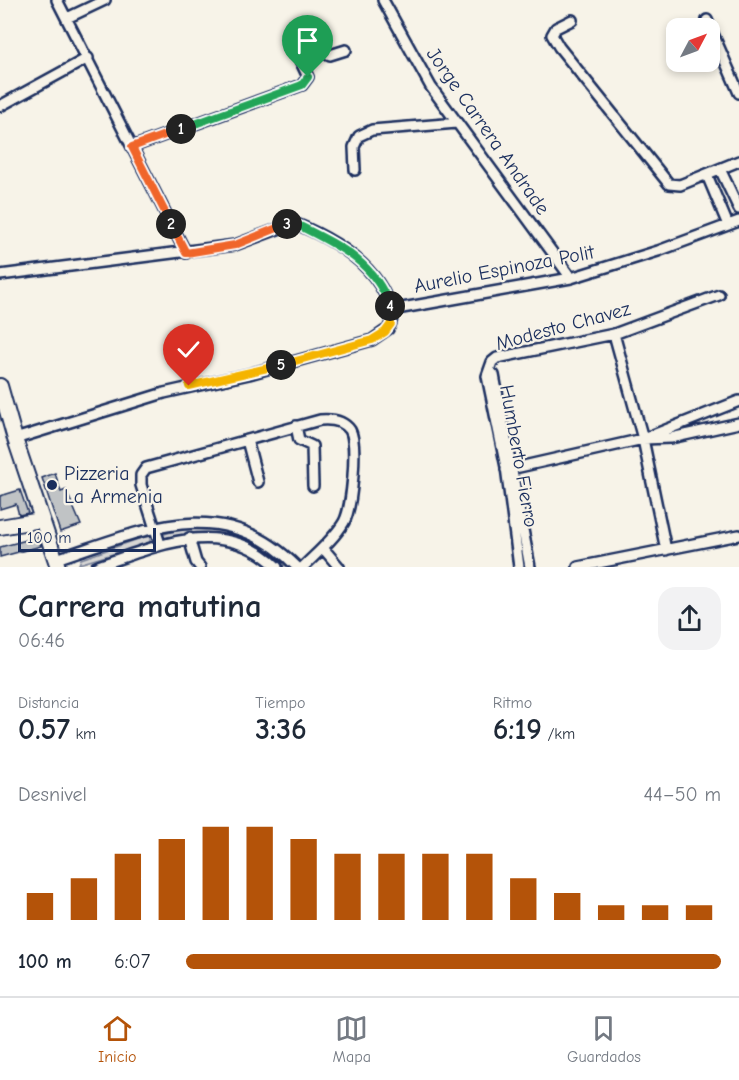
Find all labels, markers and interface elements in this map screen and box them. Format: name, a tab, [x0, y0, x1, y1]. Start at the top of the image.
pin	[282, 15, 333, 77]
north arrow	[666, 18, 720, 72]
map controls	[666, 18, 720, 72]
icon: arrive	[291, 24, 324, 57]
street label: Jorge Carrera Andrade	[422, 43, 554, 219]
pin: 1	[166, 114, 196, 144]
text: 1	[178, 120, 184, 138]
pin: 2	[156, 209, 186, 239]
pin: 3	[272, 209, 302, 239]
text: 2	[167, 215, 175, 233]
text: 3	[283, 215, 291, 233]
street label: Aurelio Espinoza Polit	[412, 240, 597, 298]
pin: 4	[375, 291, 405, 321]
text: 4	[386, 297, 394, 315]
street label: Modesto Chavez	[493, 297, 633, 355]
pin	[163, 324, 214, 386]
icon: check	[172, 333, 205, 366]
pin: 5	[266, 350, 296, 380]
text: 5	[277, 356, 285, 374]
street label: Humberto Fierro	[495, 383, 543, 529]
place label: Pizzeria La Armenia	[64, 462, 163, 508]
marker: Pizzeria La Armenia	[45, 478, 59, 492]
scale bar	[18, 525, 156, 552]
text: 100 m	[27, 529, 71, 547]
text: Carrera matutina	[18, 587, 262, 625]
button: share	[658, 587, 721, 650]
text: 06:46	[18, 629, 65, 652]
text: Distancia	[18, 694, 79, 712]
text: Tiempo	[255, 694, 306, 712]
text: Ritmo	[493, 694, 532, 712]
text: 0.57	[18, 712, 70, 747]
text: 3:36	[255, 712, 307, 747]
text: 6:19	[493, 712, 542, 747]
text: km	[70, 725, 96, 743]
text: /km	[542, 725, 575, 743]
text: Desnivel	[18, 783, 87, 806]
text: 44–50 m	[643, 783, 721, 806]
text: 100 m	[18, 950, 72, 973]
text: 6:07	[114, 950, 150, 973]
tab: Inicio	[98, 1012, 137, 1066]
tab: Mapa	[333, 1012, 371, 1066]
tab: Guardados	[567, 1012, 641, 1066]

